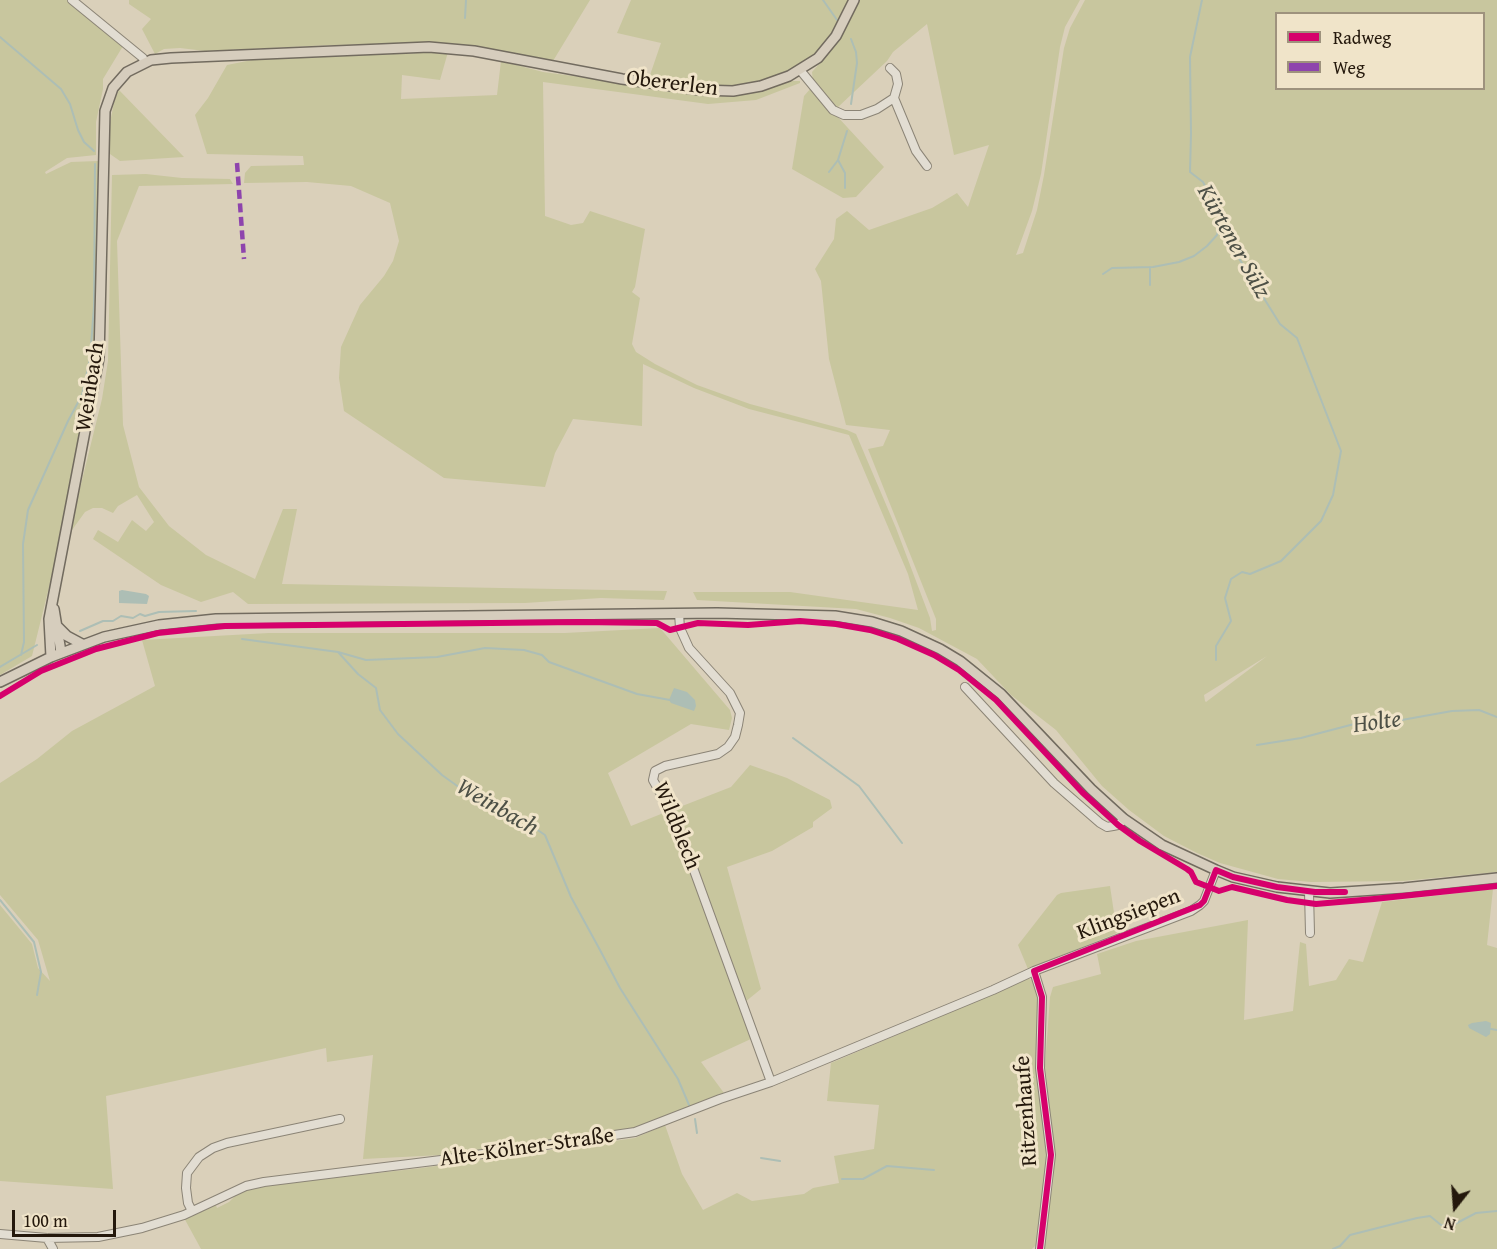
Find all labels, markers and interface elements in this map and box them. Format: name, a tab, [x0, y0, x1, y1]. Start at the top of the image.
legend	[1275, 12, 1485, 90]
text: Radweg	[1333, 24, 1391, 51]
text: Weg	[1333, 54, 1365, 81]
street label: Obererlen	[625, 65, 719, 103]
water label: Kürtener Sülz	[1190, 180, 1276, 304]
street label: Weinbach	[71, 340, 111, 434]
water label: Holte	[1351, 705, 1403, 741]
water label: Weinbach	[451, 773, 543, 843]
street label: Wildblech	[646, 778, 706, 874]
street label: Klingsiepen	[1074, 883, 1184, 947]
street label: Ritzenhaufe	[1010, 1055, 1044, 1167]
street label: Alte-Kölner-Straße	[438, 1123, 616, 1173]
north arrow	[1425, 1177, 1485, 1237]
scale bar	[15, 1198, 118, 1236]
text: 100 m	[23, 1207, 68, 1234]
text: N	[1441, 1211, 1458, 1237]

